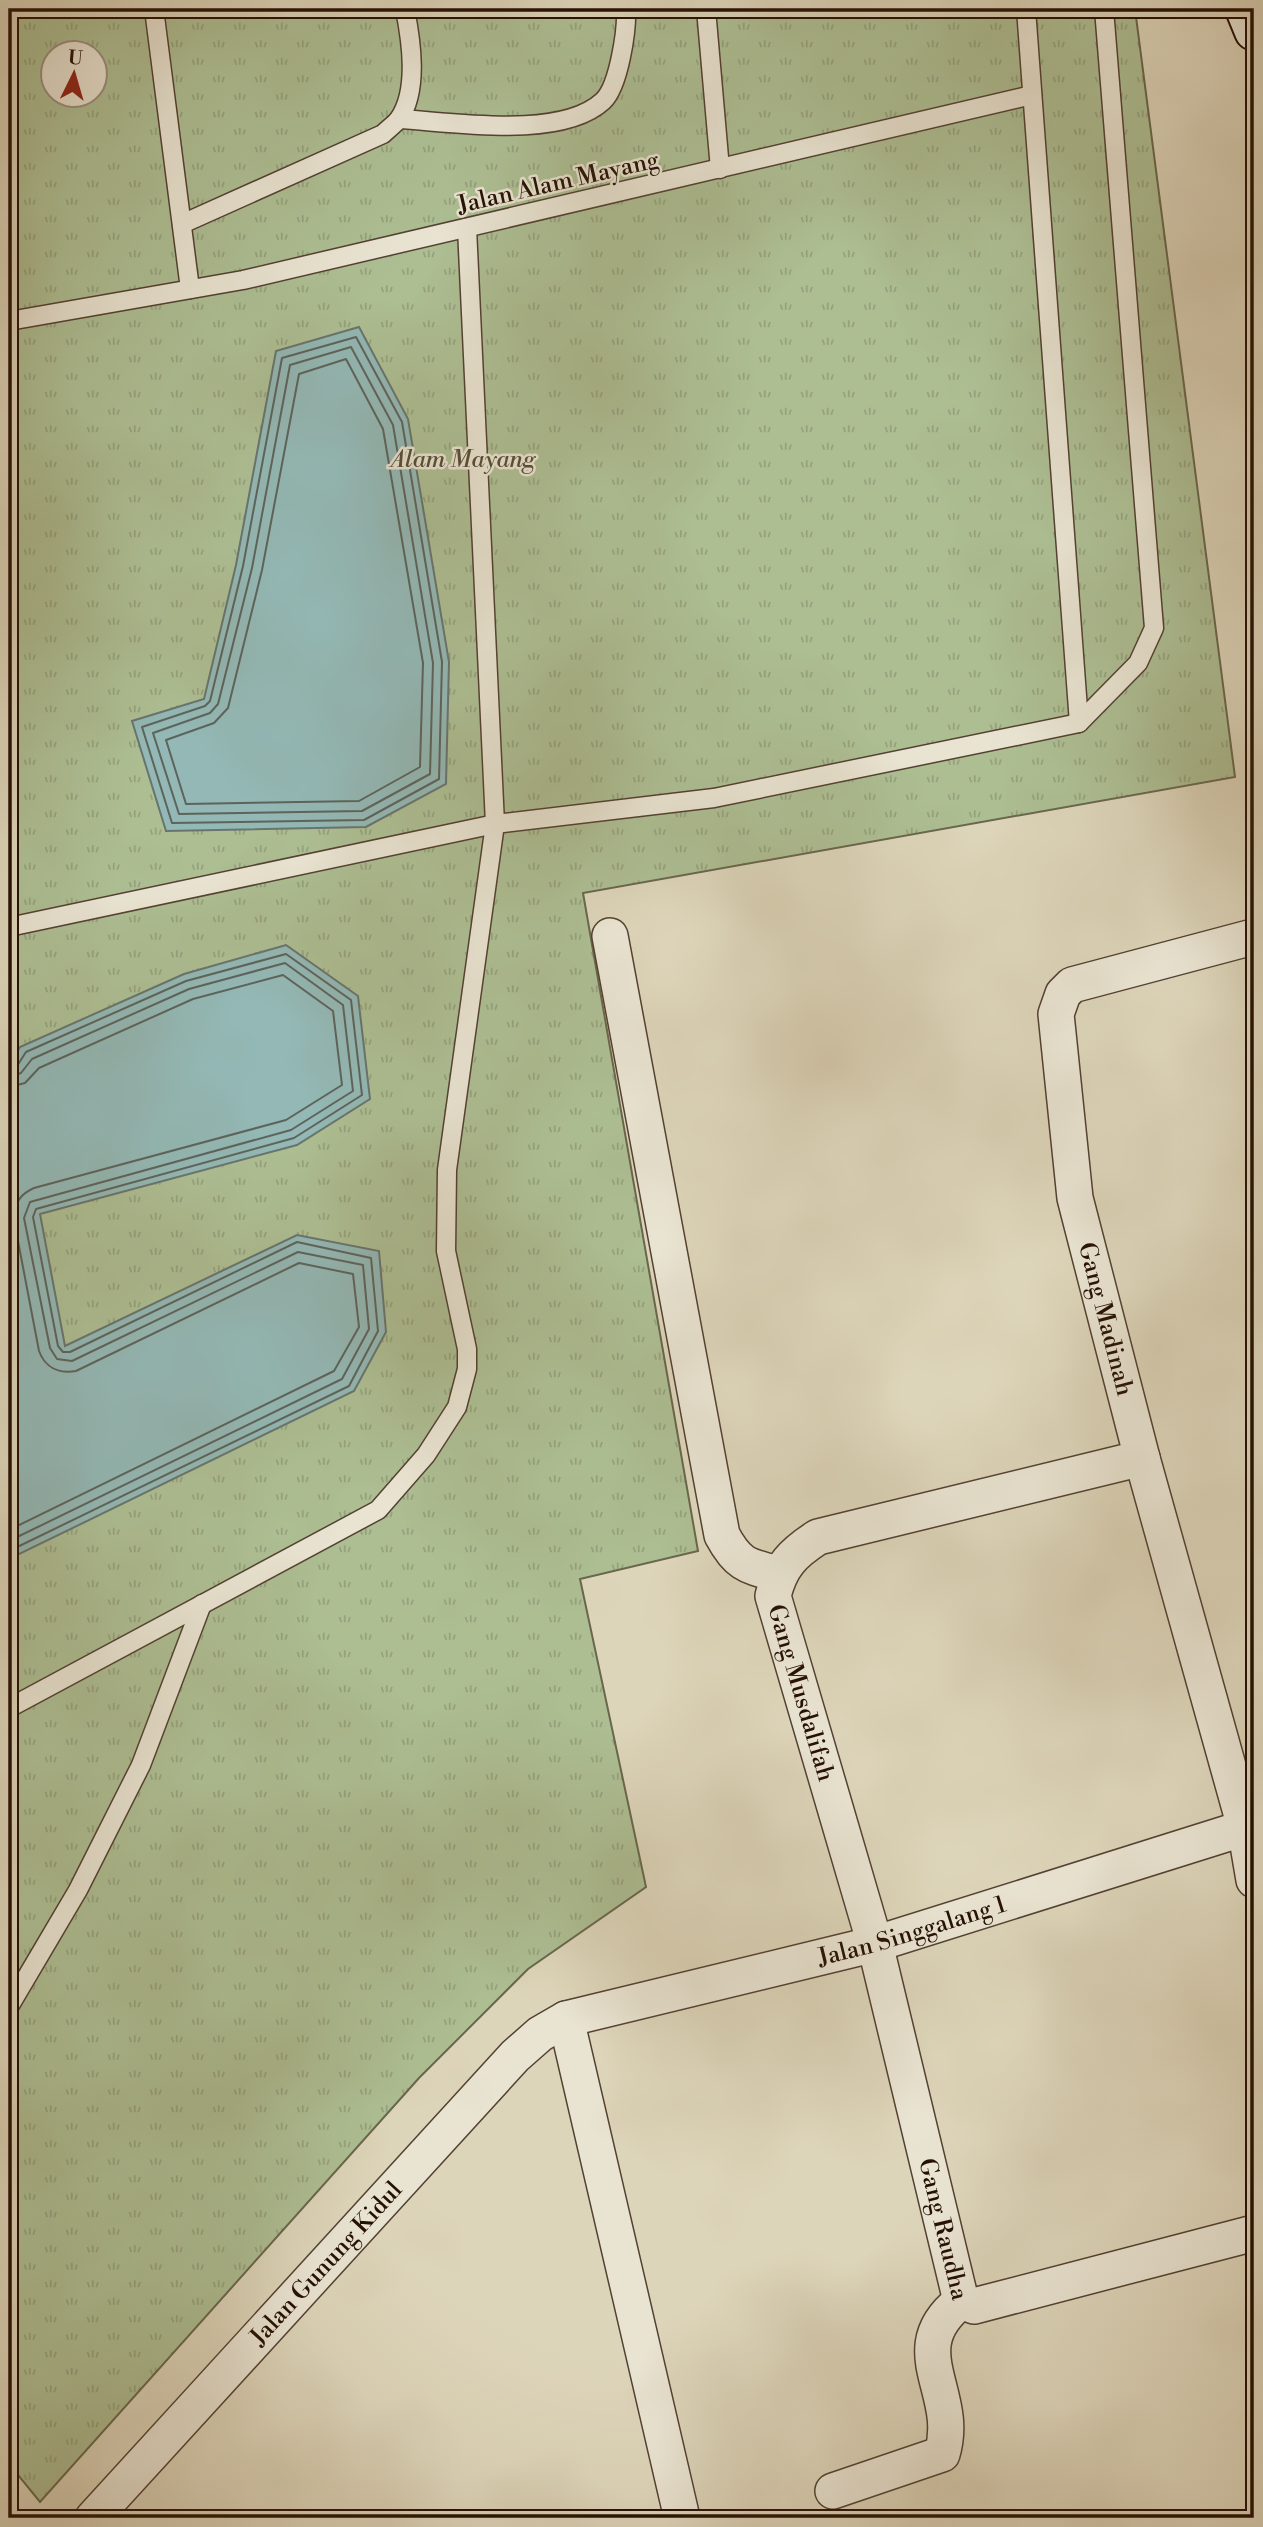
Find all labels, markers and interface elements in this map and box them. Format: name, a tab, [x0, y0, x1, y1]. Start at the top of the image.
north arrow	[38, 38, 108, 108]
text: U	[67, 45, 84, 71]
street label: Jalan Alam Mayang	[453, 145, 663, 221]
park label: Alam Mayang	[388, 445, 537, 475]
street label: Gang Madinah	[1071, 1239, 1139, 1399]
street label: Gang Musdalifah	[760, 1601, 841, 1785]
street label: Jalan Singgalang 1	[814, 1890, 1011, 1974]
street label: Gang Raudha	[911, 2155, 974, 2304]
street label: Jalan Gunung Kidul	[243, 2176, 409, 2353]

